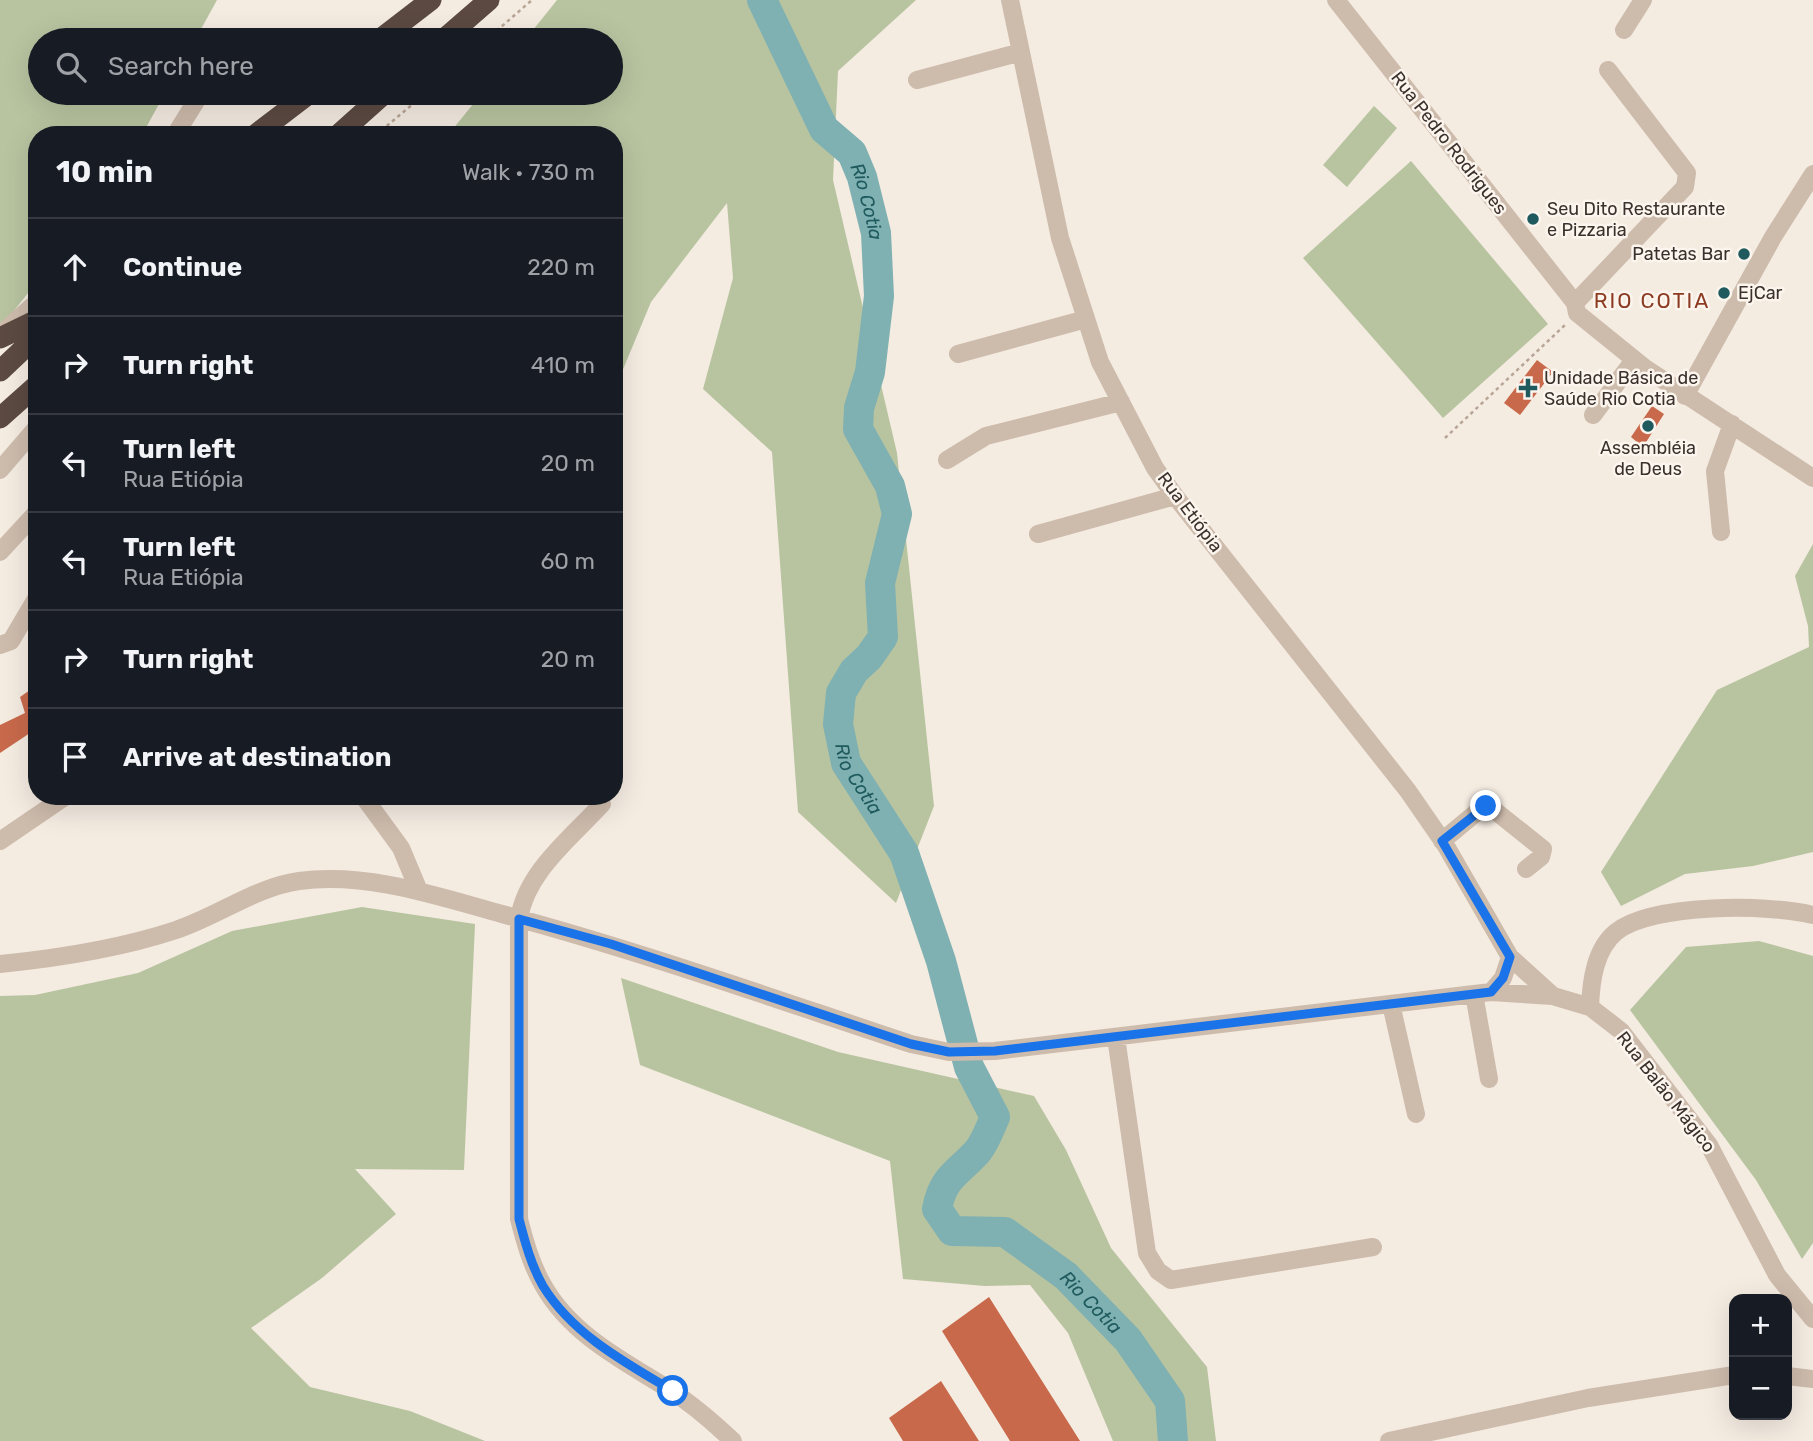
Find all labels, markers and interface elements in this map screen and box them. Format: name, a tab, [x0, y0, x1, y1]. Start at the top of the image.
search box	[28, 28, 623, 105]
icon: search	[52, 48, 90, 86]
text: Search here	[108, 51, 254, 82]
street label: Rua Pedro Rodrigues	[1386, 67, 1512, 219]
text: 10 min	[56, 154, 153, 190]
text: Walk · 730 m	[462, 158, 595, 186]
water label: Rio Cotia	[845, 159, 887, 240]
place label: Seu Dito Restaurante e Pizzaria	[1547, 198, 1725, 241]
marker: Seu Dito Restaurante e Pizzaria	[1525, 211, 1541, 227]
place label: Patetas Bar	[1632, 243, 1730, 265]
marker: Patetas Bar	[1736, 246, 1752, 262]
icon: ahead	[56, 248, 94, 286]
text: Continue	[123, 252, 242, 283]
text: 220 m	[527, 253, 595, 281]
place label: EjCar	[1738, 282, 1783, 304]
marker: EjCar	[1716, 285, 1732, 301]
district label: RIO COTIA	[1594, 288, 1710, 313]
icon: right	[56, 346, 94, 384]
text: Turn right	[123, 350, 253, 381]
text: 410 m	[531, 351, 595, 379]
place label: Unidade Básica de Saúde Rio Cotia	[1544, 367, 1698, 410]
marker: Unidade Básica de Saúde Rio Cotia	[1518, 378, 1538, 398]
marker: Assembléia de Deus	[1640, 418, 1656, 434]
text: Turn left	[123, 434, 235, 465]
place label: Assembléia de Deus	[1600, 437, 1696, 480]
icon: left	[56, 444, 94, 482]
text: 20 m	[541, 449, 595, 477]
text: Rua Etiópia	[123, 465, 244, 493]
street label: Rua Etiópia	[1153, 468, 1227, 556]
text: Turn left	[123, 532, 235, 563]
icon: left	[56, 542, 94, 580]
text: 60 m	[540, 547, 595, 575]
text: Rua Etiópia	[123, 563, 244, 591]
icon: right	[56, 640, 94, 678]
text: Turn right	[123, 644, 253, 675]
text: 20 m	[541, 645, 595, 673]
icon: arrive	[56, 738, 94, 776]
water label: Rio Cotia	[830, 741, 887, 819]
text: Arrive at destination	[123, 742, 391, 773]
route end	[1470, 790, 1501, 821]
street label: Rua Balão Mágico	[1612, 1027, 1720, 1157]
water label: Rio Cotia	[1055, 1266, 1127, 1339]
map controls	[1729, 1294, 1792, 1420]
button: +	[1729, 1294, 1792, 1357]
button: −	[1729, 1357, 1792, 1420]
route start	[657, 1375, 688, 1406]

